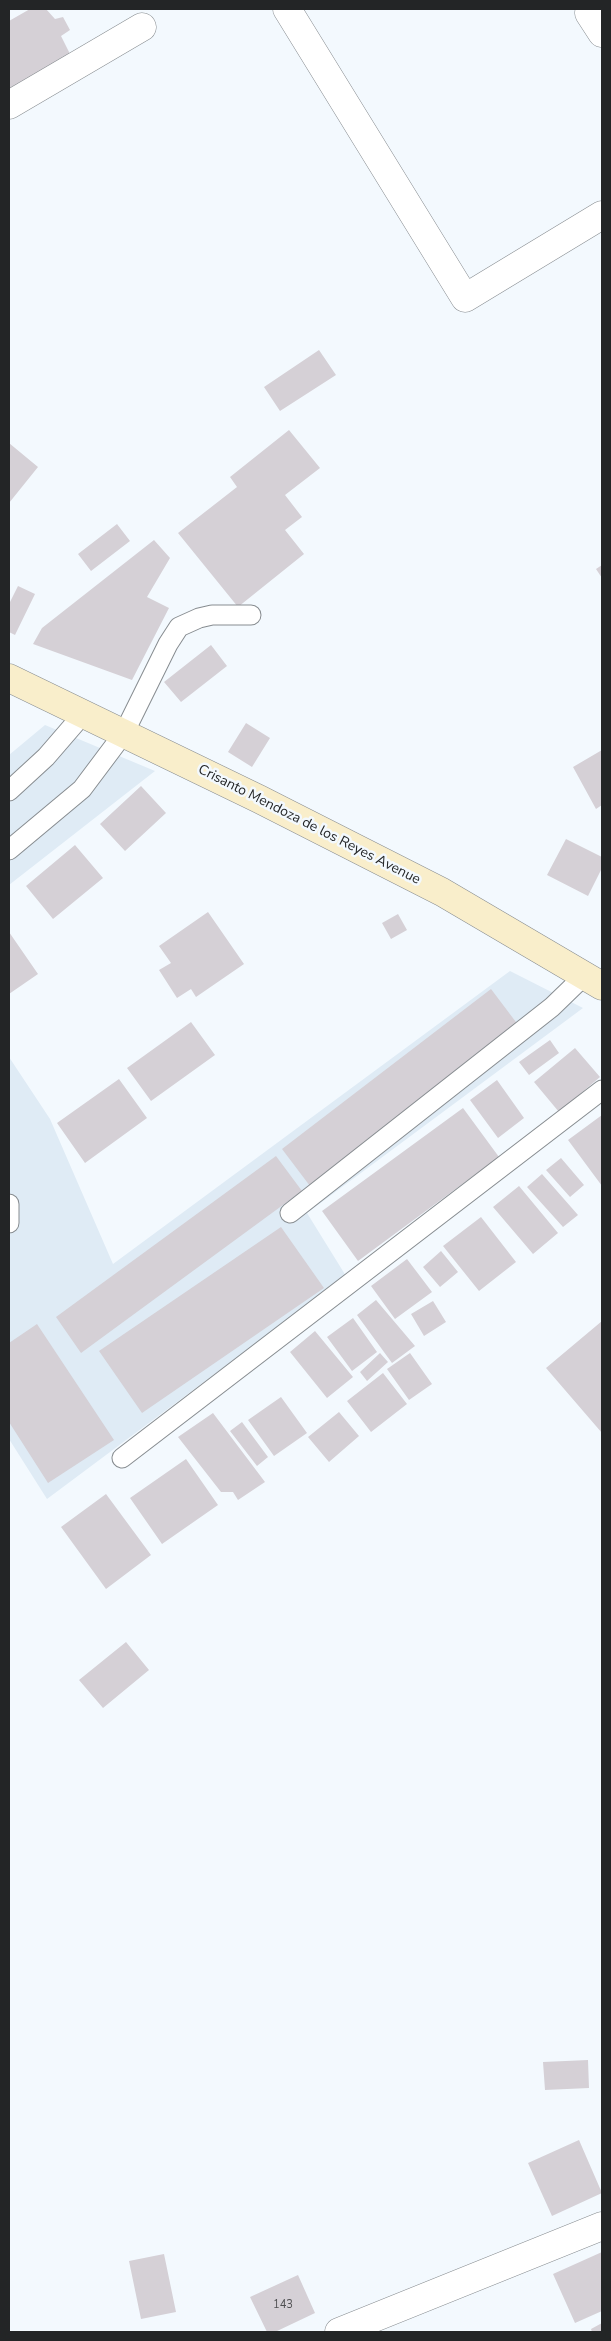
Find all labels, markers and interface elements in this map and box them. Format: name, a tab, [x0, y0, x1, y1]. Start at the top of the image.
street label: Crisanto Mendoza de los Reyes Avenue	[195, 761, 423, 889]
house number: 143	[273, 2298, 293, 2312]

